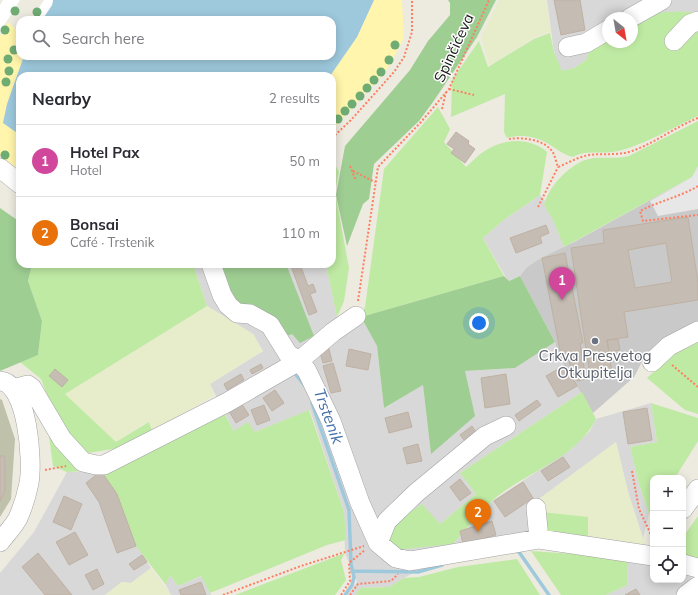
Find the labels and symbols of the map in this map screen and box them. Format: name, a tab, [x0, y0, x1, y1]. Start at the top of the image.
street label: Spinčićeva	[429, 10, 478, 85]
north arrow	[602, 12, 638, 48]
pin: 1	[549, 267, 575, 300]
your location	[469, 313, 489, 333]
marker: Crkva Presvetog Otkupitelja	[590, 336, 600, 346]
place label: Crkva Presvetog Otkupitelja	[538, 346, 652, 382]
water label: Trstenik	[310, 385, 349, 447]
pin: 2	[465, 499, 491, 532]

